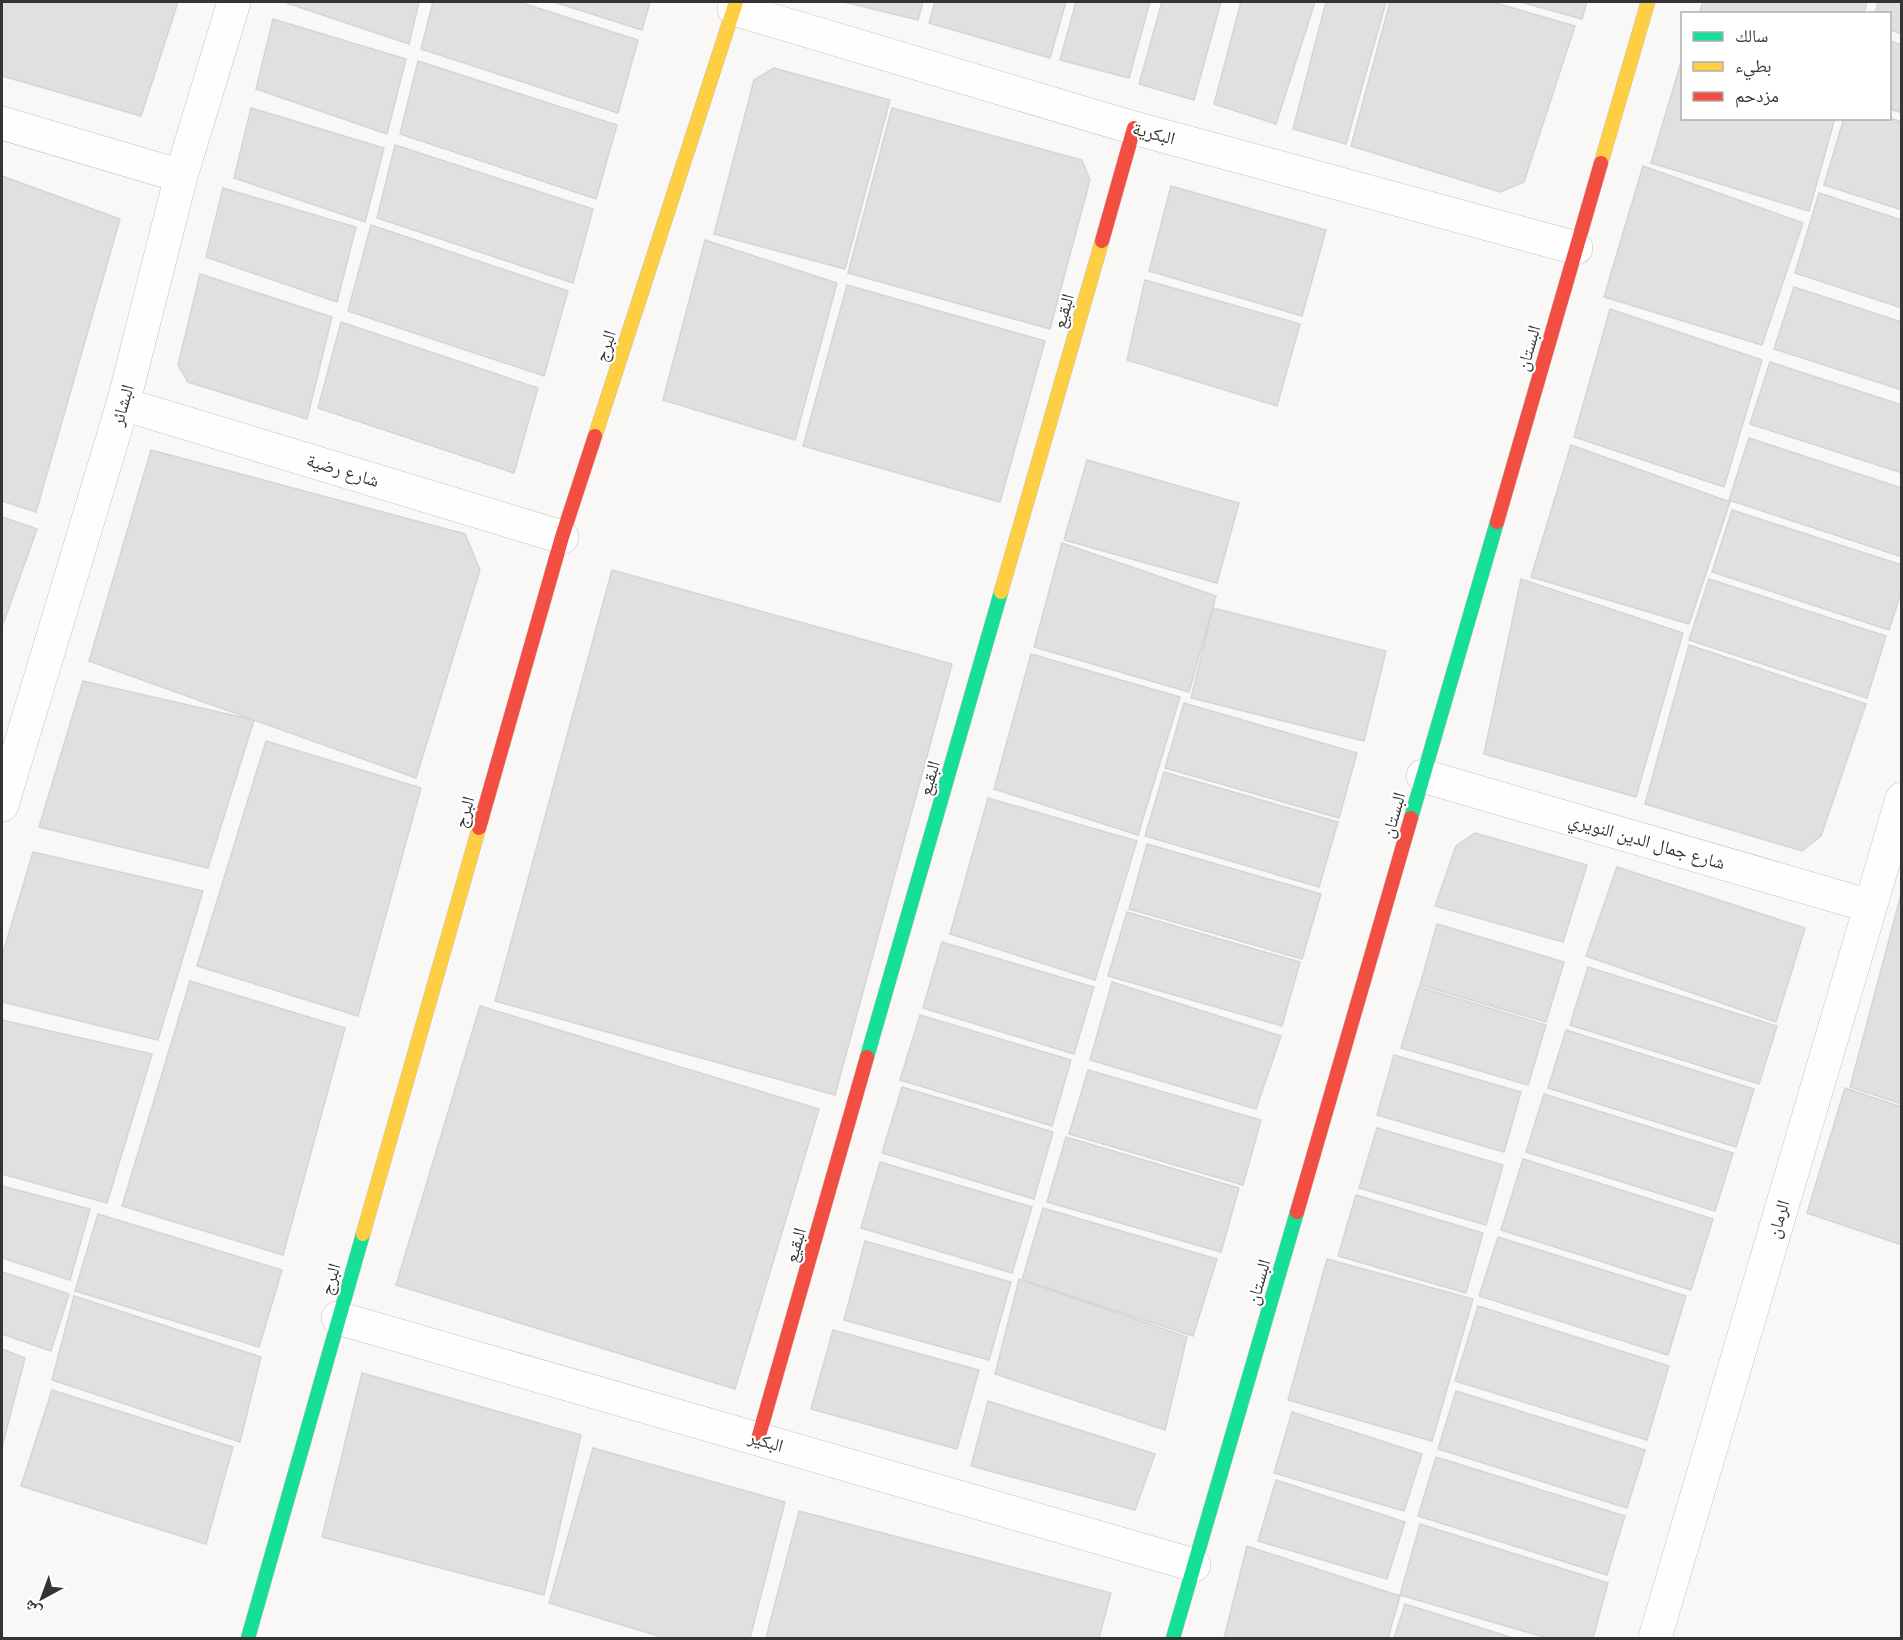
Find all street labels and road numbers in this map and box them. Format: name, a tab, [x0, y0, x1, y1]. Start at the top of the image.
street label: البكرية	[1130, 117, 1178, 149]
street label: البقيع	[1048, 291, 1080, 331]
street label: البستان	[1511, 323, 1546, 374]
street label: البرج	[590, 328, 622, 365]
street label: البشائر	[106, 382, 138, 429]
street label: شارع رضية	[304, 449, 382, 492]
street label: البقيع	[914, 758, 946, 798]
street label: البستان	[1376, 790, 1411, 841]
street label: البرج	[449, 794, 480, 831]
street label: شارع جمال الدين النويري	[1565, 809, 1728, 878]
street label: الرمان	[1763, 1198, 1794, 1241]
street label: البقيع	[780, 1225, 812, 1265]
street label: البستان	[1241, 1257, 1276, 1308]
street label: البرج	[315, 1261, 346, 1298]
street label: البكير	[745, 1426, 786, 1457]

